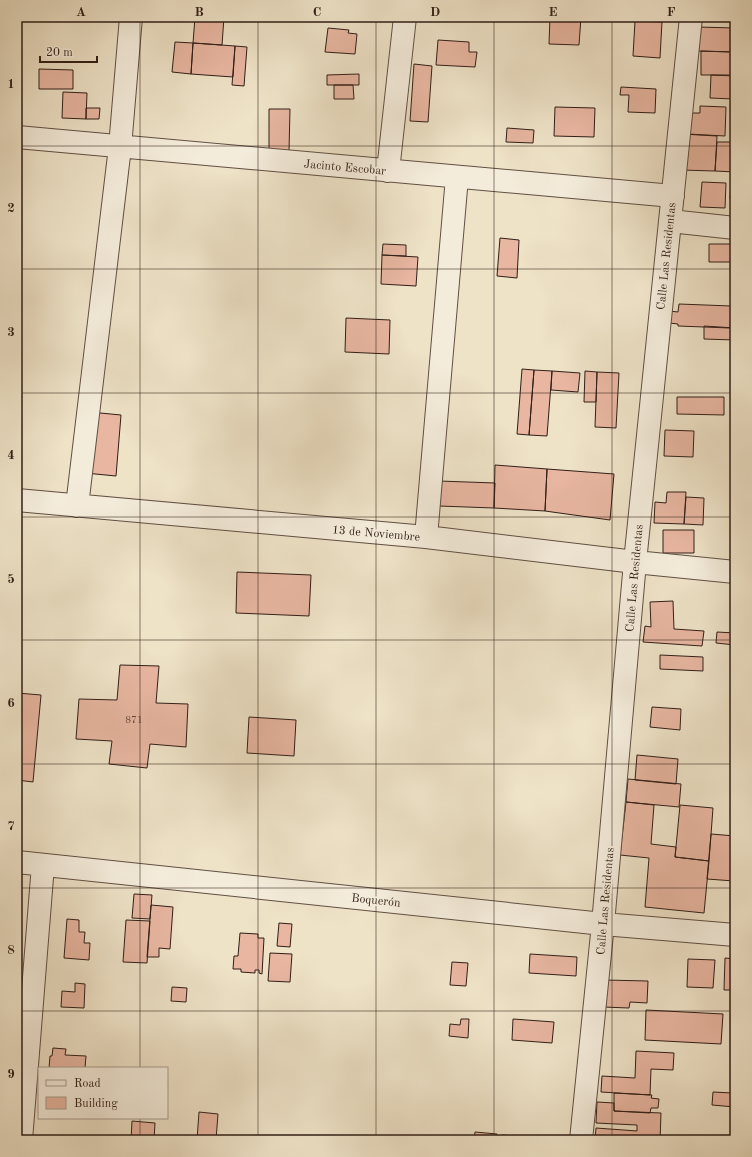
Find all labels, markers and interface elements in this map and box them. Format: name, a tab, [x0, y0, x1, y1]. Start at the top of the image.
text: A	[76, 6, 86, 19]
text: B	[194, 6, 204, 19]
text: C	[313, 6, 321, 19]
text: D	[430, 6, 440, 19]
text: E	[549, 6, 558, 19]
text: F	[667, 6, 676, 19]
scale bar	[40, 38, 97, 64]
text: 20 m	[46, 47, 73, 59]
text: 1	[7, 78, 15, 91]
street label: Jacinto Escobar	[303, 158, 387, 178]
text: 2	[7, 202, 15, 215]
street label: Calle Las Residentas	[655, 202, 679, 310]
text: 3	[7, 326, 15, 339]
text: 4	[7, 449, 15, 462]
street label: 13 de Noviembre	[331, 524, 421, 544]
street label: Calle Las Residentas	[624, 524, 646, 632]
text: 5	[7, 573, 15, 586]
text: 6	[7, 697, 15, 710]
house number: 871	[125, 715, 143, 725]
text: 7	[7, 820, 15, 833]
street label: Calle Las Residentas	[595, 847, 617, 955]
street label: Boquerón	[351, 892, 402, 910]
text: 8	[7, 944, 15, 957]
legend	[38, 1067, 168, 1119]
text: 9	[7, 1068, 15, 1081]
text: Road	[74, 1078, 101, 1090]
text: Building	[74, 1098, 118, 1110]

